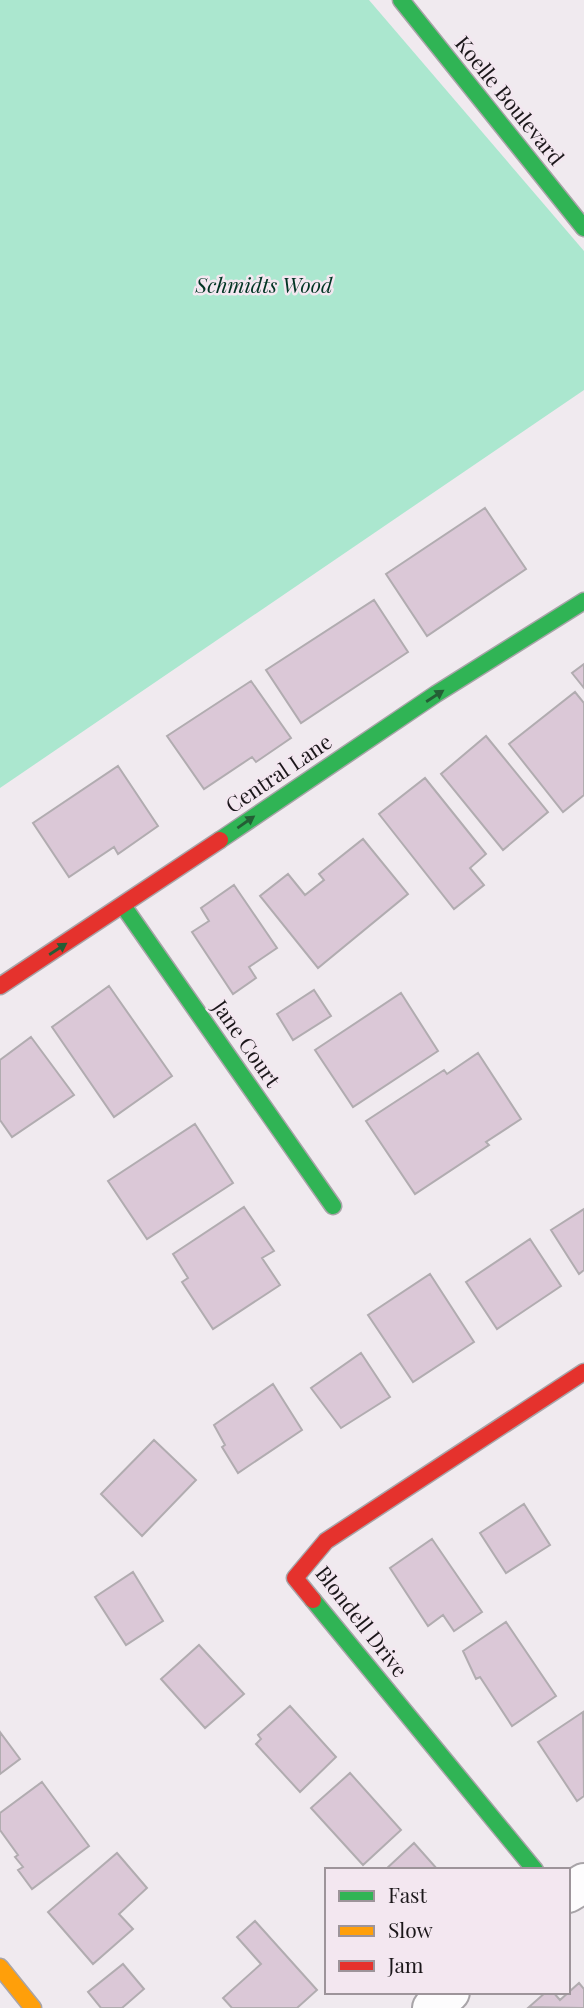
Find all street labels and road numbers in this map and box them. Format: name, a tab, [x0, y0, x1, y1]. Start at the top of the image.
street label: Koelle Boulevard	[450, 29, 571, 170]
street label: Central Lane	[219, 727, 336, 818]
street label: Jane Court	[207, 993, 288, 1092]
street label: Blondell Drive	[310, 1559, 415, 1682]

